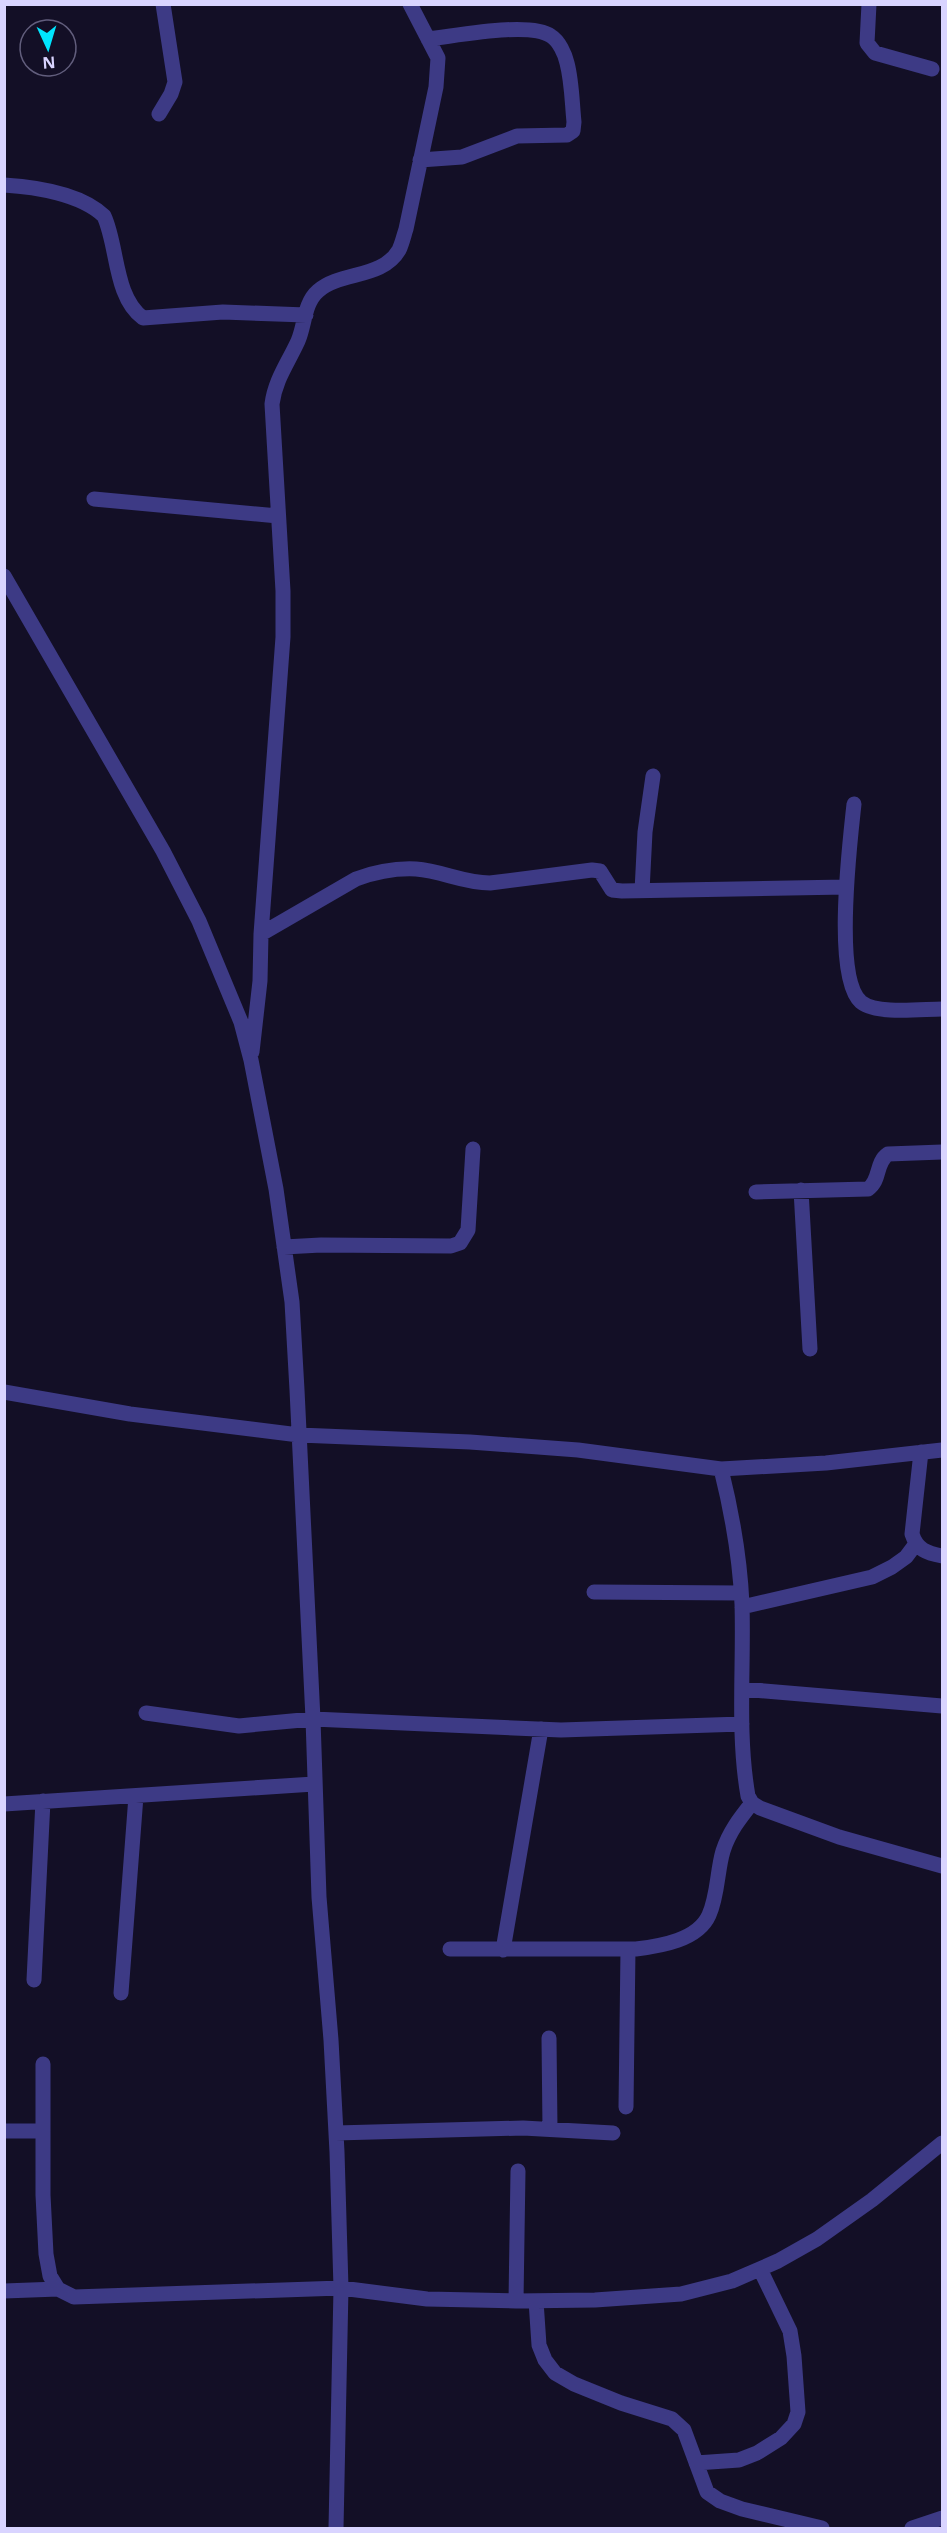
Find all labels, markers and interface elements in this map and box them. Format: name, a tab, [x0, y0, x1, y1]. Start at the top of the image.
north arrow	[18, 18, 78, 78]
text: N	[42, 52, 56, 74]

